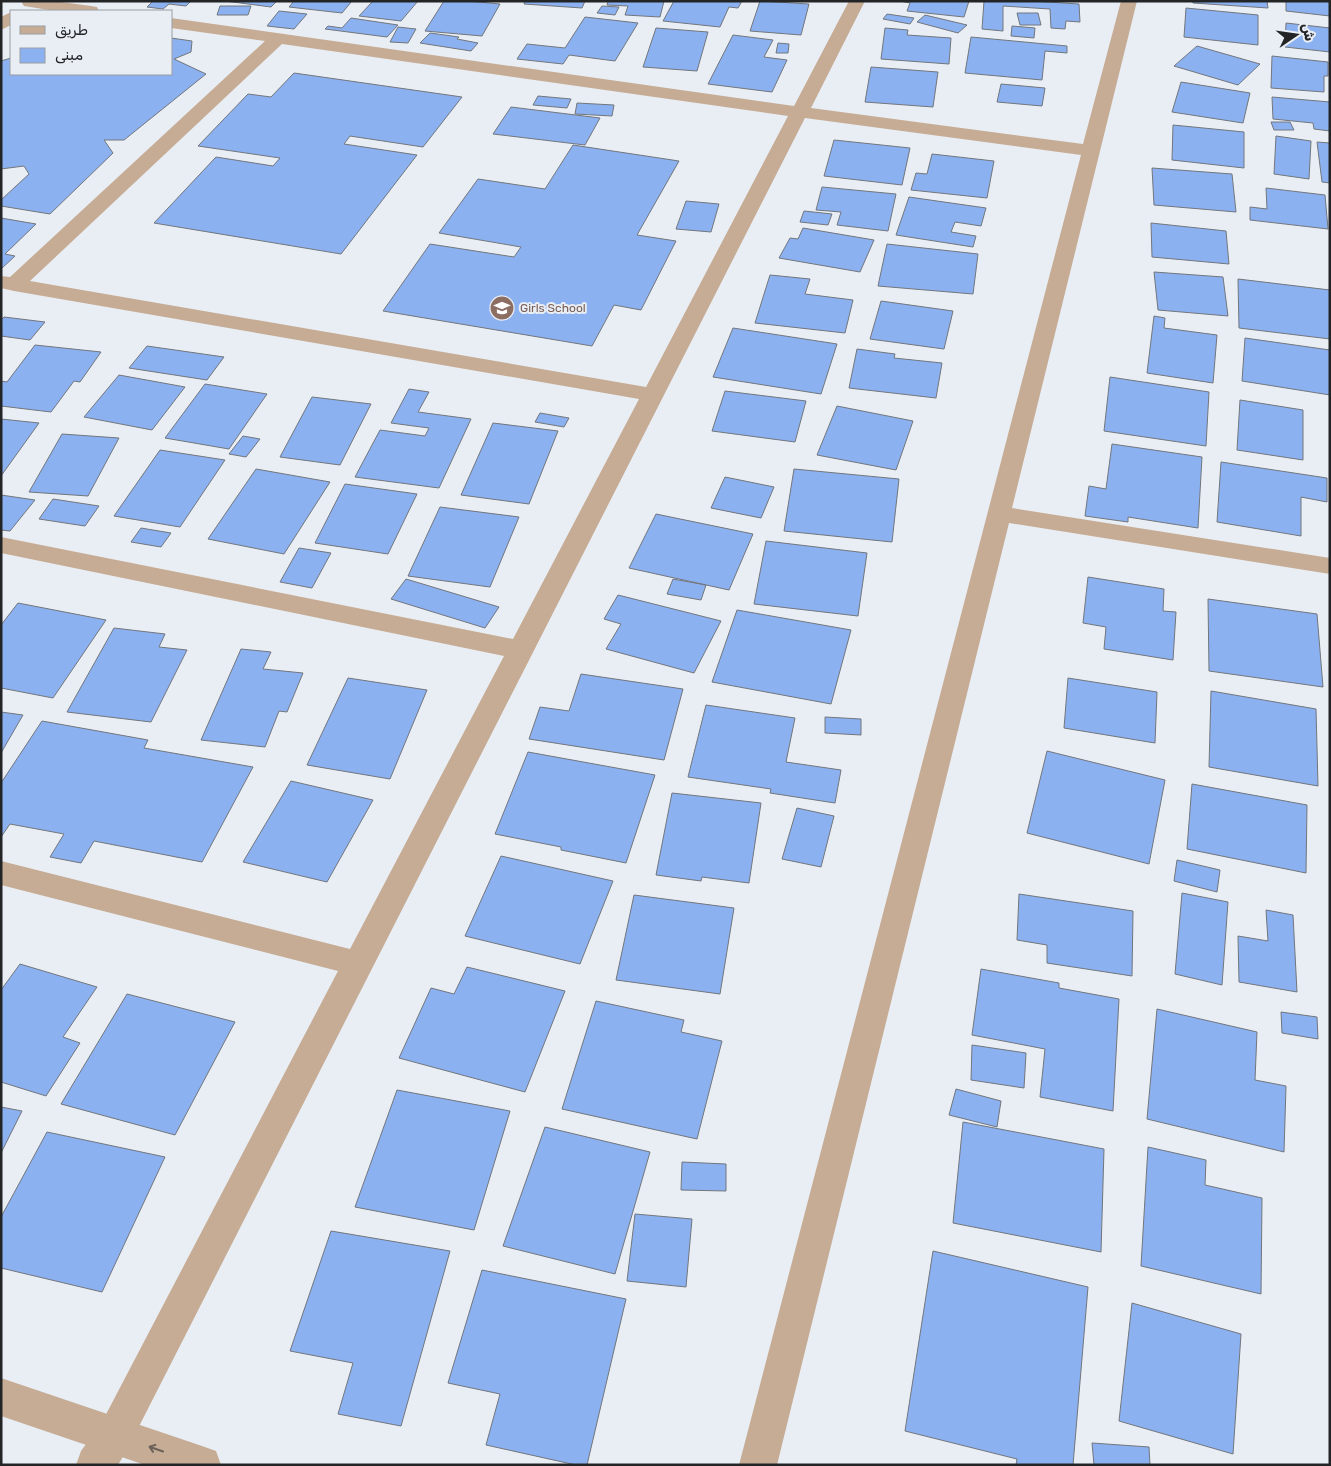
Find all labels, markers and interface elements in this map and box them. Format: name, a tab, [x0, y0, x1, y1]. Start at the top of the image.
legend	[10, 10, 172, 75]
north arrow	[1271, 10, 1321, 60]
text: طريق	[55, 21, 88, 39]
text: ش	[1298, 22, 1319, 43]
text: مبنى	[55, 46, 83, 64]
school or university icon: Girls School	[489, 295, 515, 321]
place label: Girls School	[520, 301, 586, 315]
one-way arrow	[148, 1444, 164, 1453]

